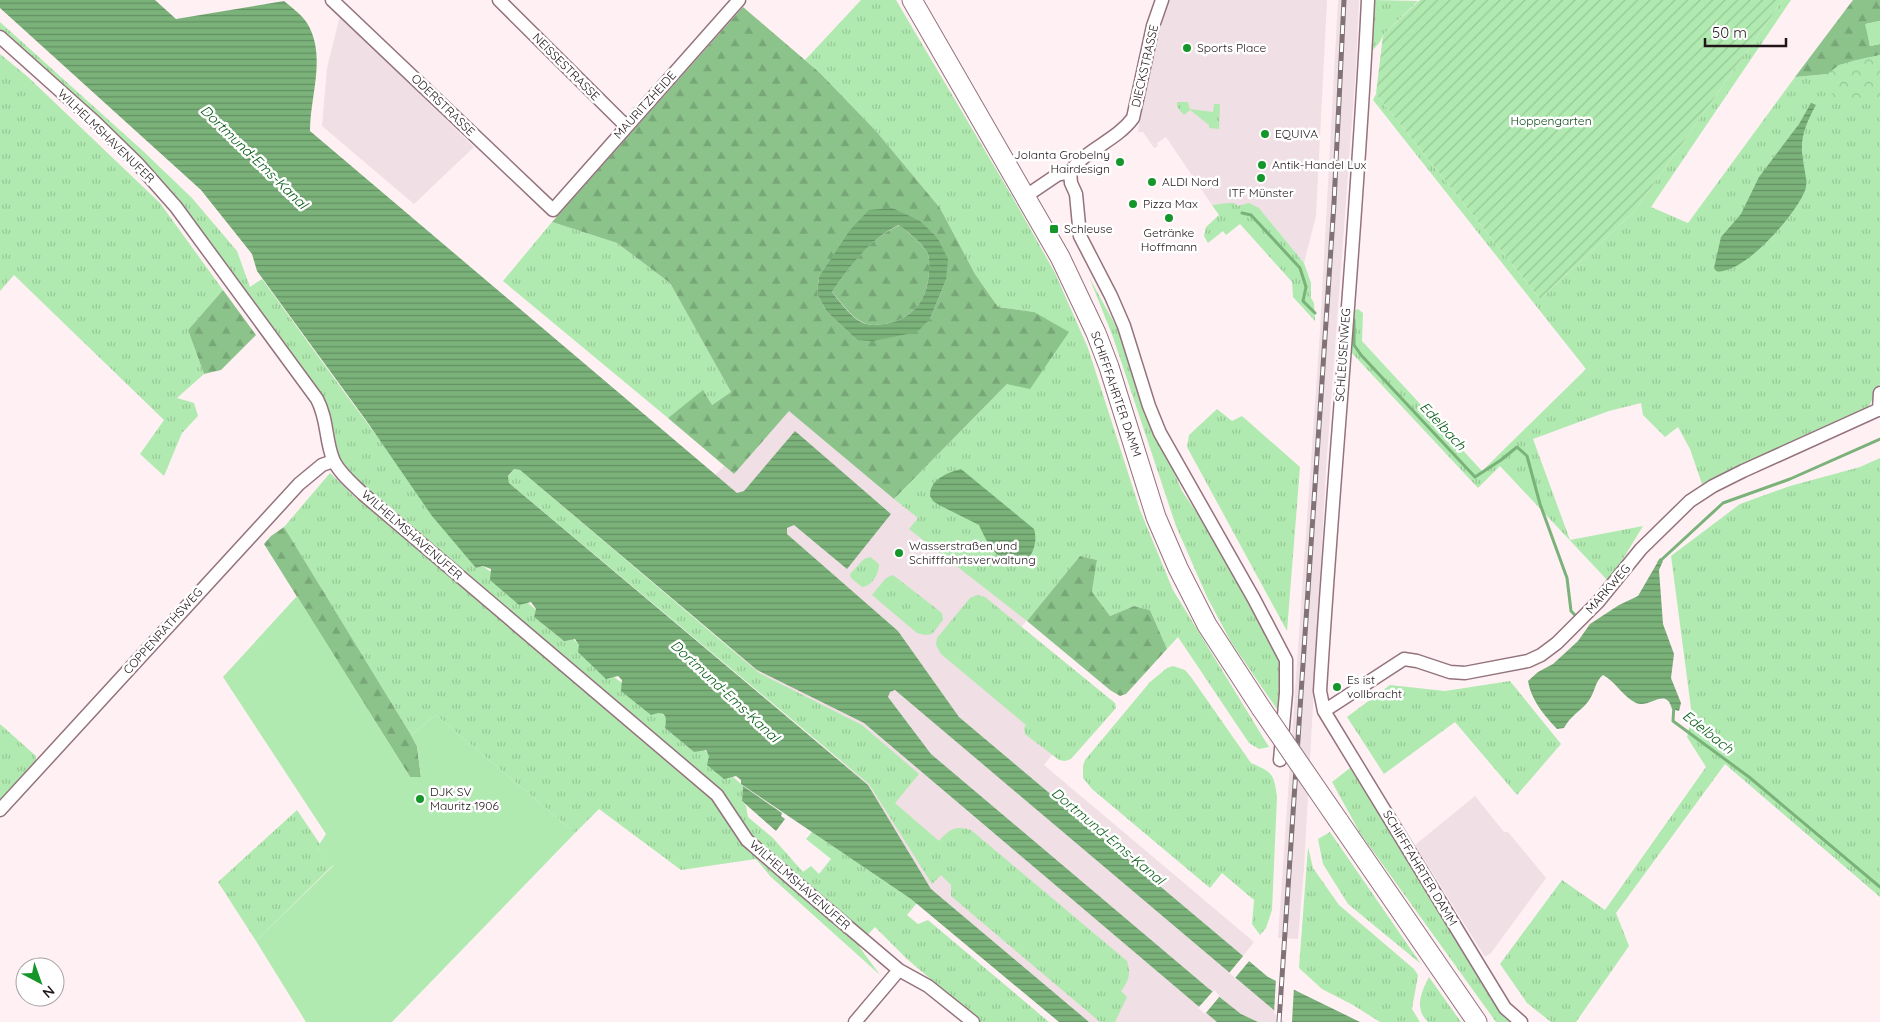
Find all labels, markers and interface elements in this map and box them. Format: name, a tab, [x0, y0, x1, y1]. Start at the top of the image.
scale bar	[1705, 15, 1786, 47]
street label: DIECKSTRASSE	[1128, 23, 1161, 109]
text: 50 m	[1712, 23, 1747, 42]
street label: NEISSESTRASSE	[530, 30, 603, 104]
place label: Sports Place	[1197, 40, 1266, 55]
marker: Sports Place	[1181, 42, 1193, 54]
street label: MAURITZHEIDE	[610, 68, 679, 142]
street label: ODERSTRASSE	[408, 70, 478, 139]
street label: WILHELMSHAVENUFER	[55, 86, 158, 186]
water label: Dortmund-Ems-Kanal	[197, 101, 313, 214]
park label: Hoppengarten	[1510, 113, 1592, 128]
place label: EQUIVA	[1275, 126, 1318, 141]
marker: EQUIVA	[1259, 128, 1271, 140]
place label: Jolanta Grobelny Hairdesign	[1014, 147, 1110, 176]
marker: Jolanta Grobelny Hairdesign	[1114, 156, 1126, 168]
place label: Antik-Handel Lux	[1272, 157, 1367, 172]
marker: Antik-Handel Lux	[1256, 159, 1268, 171]
marker: ITF Münster	[1255, 172, 1267, 184]
place label: ALDI Nord	[1162, 174, 1219, 189]
marker: ALDI Nord	[1146, 176, 1158, 188]
place label: ITF Münster	[1228, 185, 1294, 200]
place label: Pizza Max	[1143, 196, 1198, 211]
marker: Pizza Max	[1127, 198, 1139, 210]
marker: Getränke Hoffmann	[1163, 212, 1175, 224]
place label: Schleuse	[1064, 221, 1113, 236]
marker: Schleuse	[1048, 223, 1060, 235]
place label: Getränke Hoffmann	[1141, 225, 1197, 254]
street label: SCHLEUSENWEG	[1332, 308, 1353, 402]
street label: SCHIFFFAHRTER DAMM	[1088, 329, 1145, 459]
water label: Edelbach	[1416, 398, 1471, 455]
street label: WILHELMSHAVENUFER	[359, 487, 466, 582]
place label: Wasserstraßen und Schifffahrtsverwaltung	[909, 538, 1036, 567]
marker: Wasserstraßen und Schifffahrtsverwaltung	[893, 547, 905, 559]
street label: MARKWEG	[1582, 561, 1633, 616]
street label: COPPENRATHSWEG	[120, 584, 206, 677]
water label: Dortmund-Ems-Kanal	[667, 636, 784, 747]
place label: Es ist vollbracht	[1347, 672, 1402, 701]
marker: Es ist vollbracht	[1331, 681, 1343, 693]
water label: Edelbach	[1679, 707, 1738, 758]
water label: Dortmund-Ems-Kanal	[1048, 783, 1170, 890]
place label: DJK SV Mauritz 1906	[430, 784, 499, 813]
marker: DJK SV Mauritz 1906	[414, 793, 426, 805]
street label: SCHIFFFAHRTER DAMM	[1380, 807, 1461, 928]
street label: WILHELMSHAVENUFER	[747, 837, 854, 932]
north arrow	[15, 957, 65, 1007]
text: N	[39, 982, 58, 1002]

